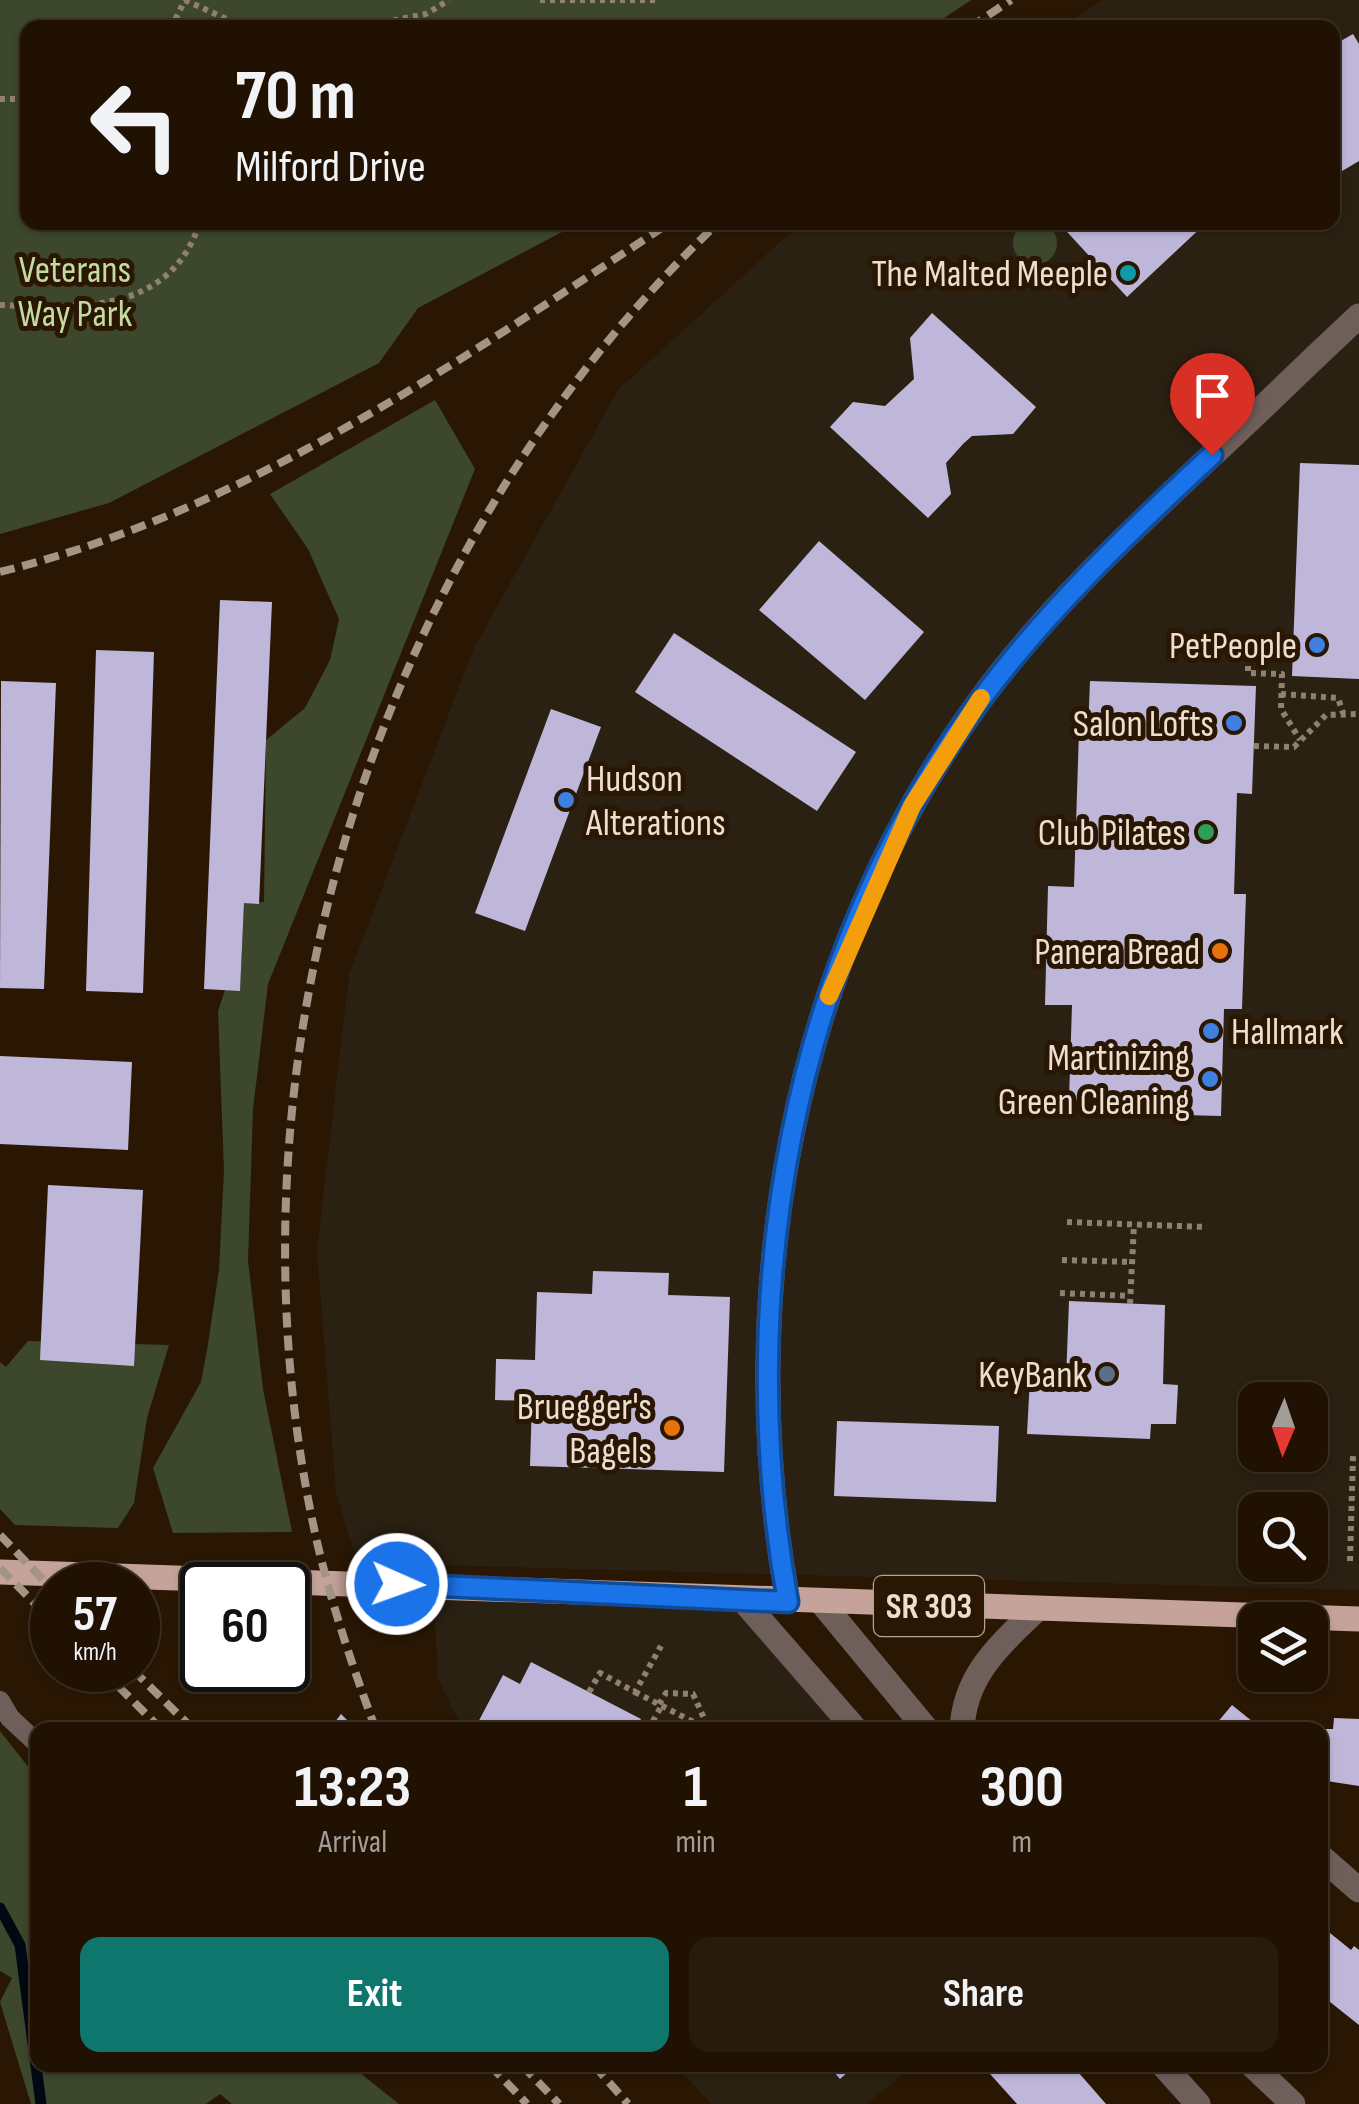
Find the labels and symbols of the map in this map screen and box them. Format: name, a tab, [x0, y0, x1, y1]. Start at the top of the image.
park label: Veterans Way Park	[18, 248, 133, 337]
place label: The Malted Meeple	[871, 252, 1108, 297]
marker: The Malted Meeple	[1117, 262, 1139, 284]
pin	[1170, 353, 1255, 456]
place label: PetPeople	[1169, 624, 1297, 669]
marker: PetPeople	[1306, 634, 1328, 656]
place label: Salon Lofts	[1073, 702, 1214, 747]
marker: Salon Lofts	[1223, 712, 1245, 734]
place label: Hudson Alterations	[585, 757, 726, 846]
marker: Hudson Alterations	[555, 789, 577, 811]
place label: Club Pilates	[1038, 811, 1186, 856]
marker: Club Pilates	[1195, 821, 1217, 843]
place label: Panera Bread	[1034, 930, 1200, 975]
marker: Panera Bread	[1209, 940, 1231, 962]
place label: Hallmark	[1231, 1010, 1344, 1055]
marker: Hallmark	[1200, 1020, 1222, 1042]
place label: Martinizing Green Cleaning	[998, 1036, 1190, 1125]
marker: Martinizing Green Cleaning	[1199, 1068, 1221, 1090]
place label: KeyBank	[978, 1353, 1087, 1398]
marker: KeyBank	[1096, 1363, 1118, 1385]
north arrow	[1238, 1382, 1328, 1472]
place label: Bruegger's Bagels	[517, 1385, 652, 1474]
marker: Bruegger's Bagels	[661, 1417, 683, 1439]
position arrow	[345, 1532, 449, 1636]
speed limit sign: 60	[180, 1562, 310, 1692]
road number: SR 303	[874, 1576, 984, 1636]

